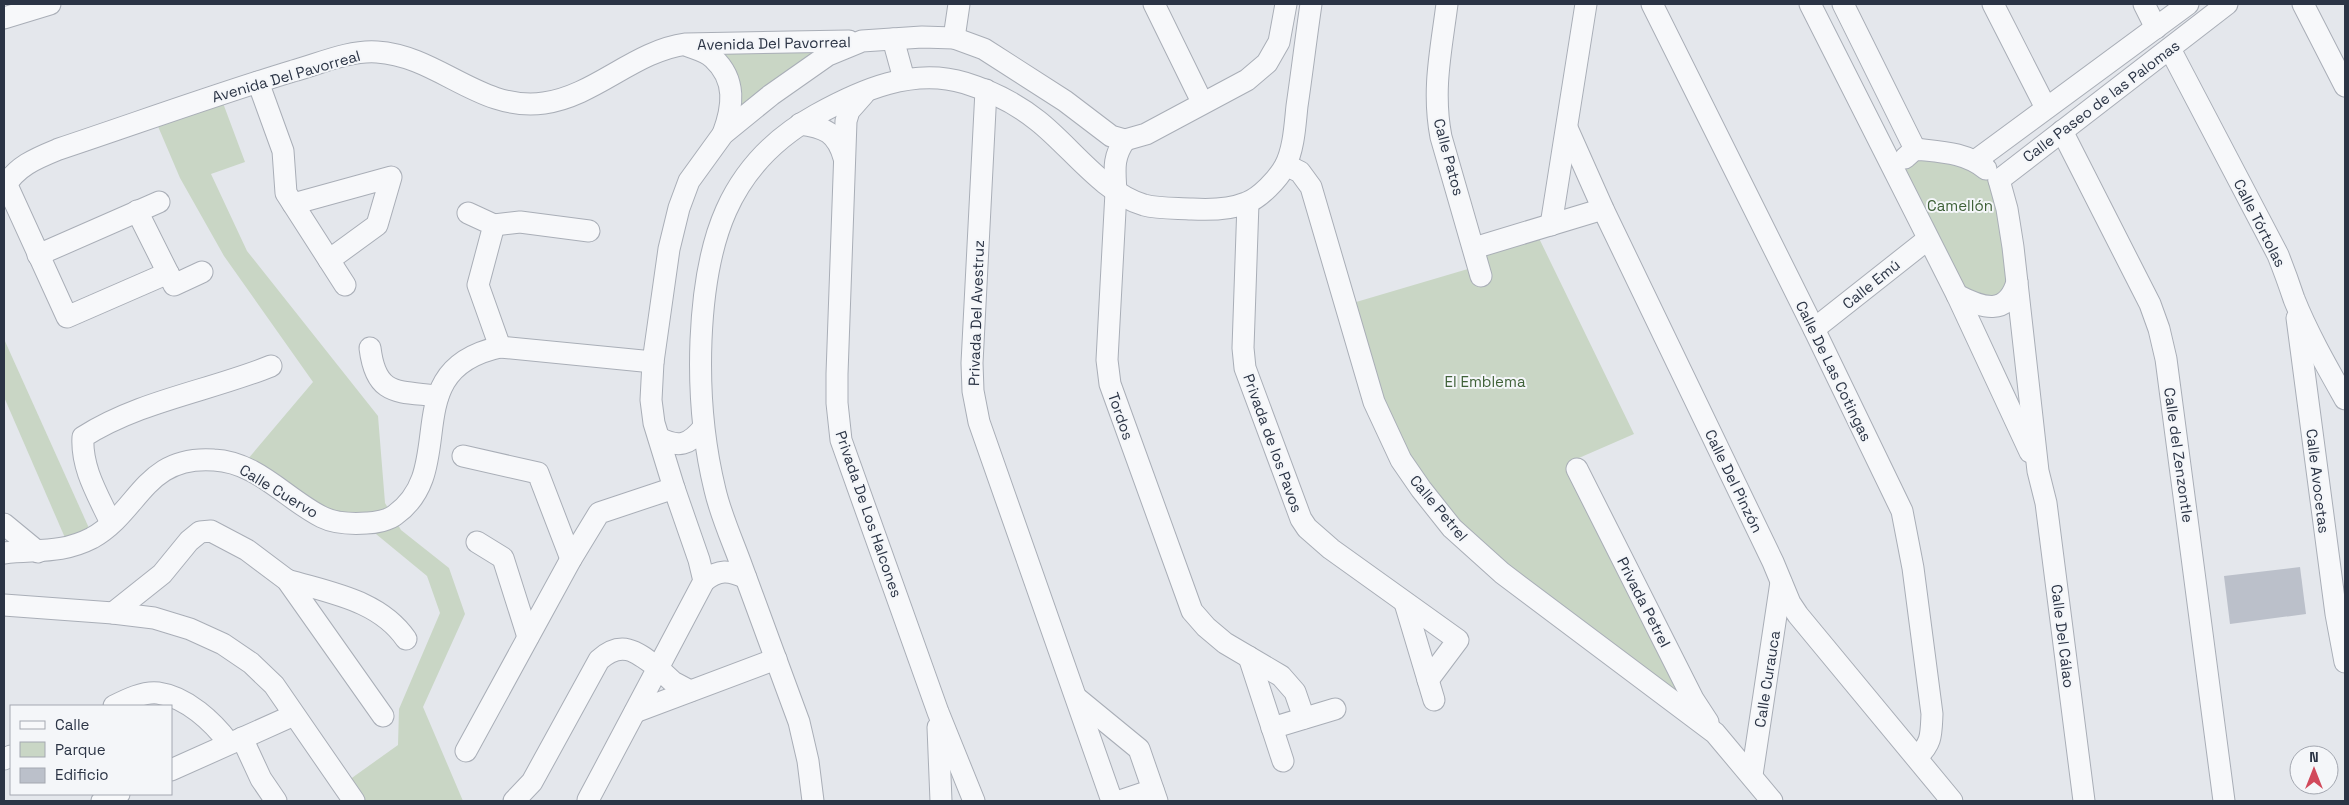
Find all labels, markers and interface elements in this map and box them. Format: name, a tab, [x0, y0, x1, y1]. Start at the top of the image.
street label: Avenida Del Pavorreal	[697, 32, 851, 54]
street label: Calle Paseo de las Palomas	[2019, 36, 2183, 166]
street label: Avenida Del Pavorreal	[210, 46, 362, 106]
street label: Calle Patos	[1430, 116, 1468, 198]
street label: Calle Tórtolas	[2230, 176, 2290, 270]
park label: Camellón	[1927, 196, 1993, 215]
street label: Privada Del Avestruz	[964, 240, 988, 386]
street label: Calle Emú	[1838, 255, 1904, 313]
street label: Calle De Las Cotingas	[1792, 298, 1876, 444]
street label: Privada de los Pavos	[1239, 371, 1307, 515]
park label: El Emblema	[1444, 372, 1526, 391]
street label: Calle del Zenzontle	[2160, 386, 2198, 524]
street label: Tordos	[1104, 390, 1138, 442]
street label: Calle Del Pinzón	[1701, 426, 1767, 536]
street label: Privada De Los Halcones	[832, 428, 906, 600]
street label: Calle Avocetas	[2302, 428, 2334, 534]
street label: Calle Cuervo	[236, 460, 322, 522]
street label: Calle Petrel	[1406, 471, 1472, 545]
street label: Privada Petrel	[1613, 554, 1675, 650]
street label: Calle Del Cálao	[2047, 583, 2079, 689]
street label: Calle Curauca	[1750, 629, 1784, 729]
legend	[10, 705, 172, 795]
text: Calle	[55, 715, 90, 734]
text: Parque	[55, 740, 106, 759]
north arrow	[2289, 745, 2339, 795]
text: N	[2309, 748, 2319, 766]
text: Edificio	[55, 765, 109, 784]

